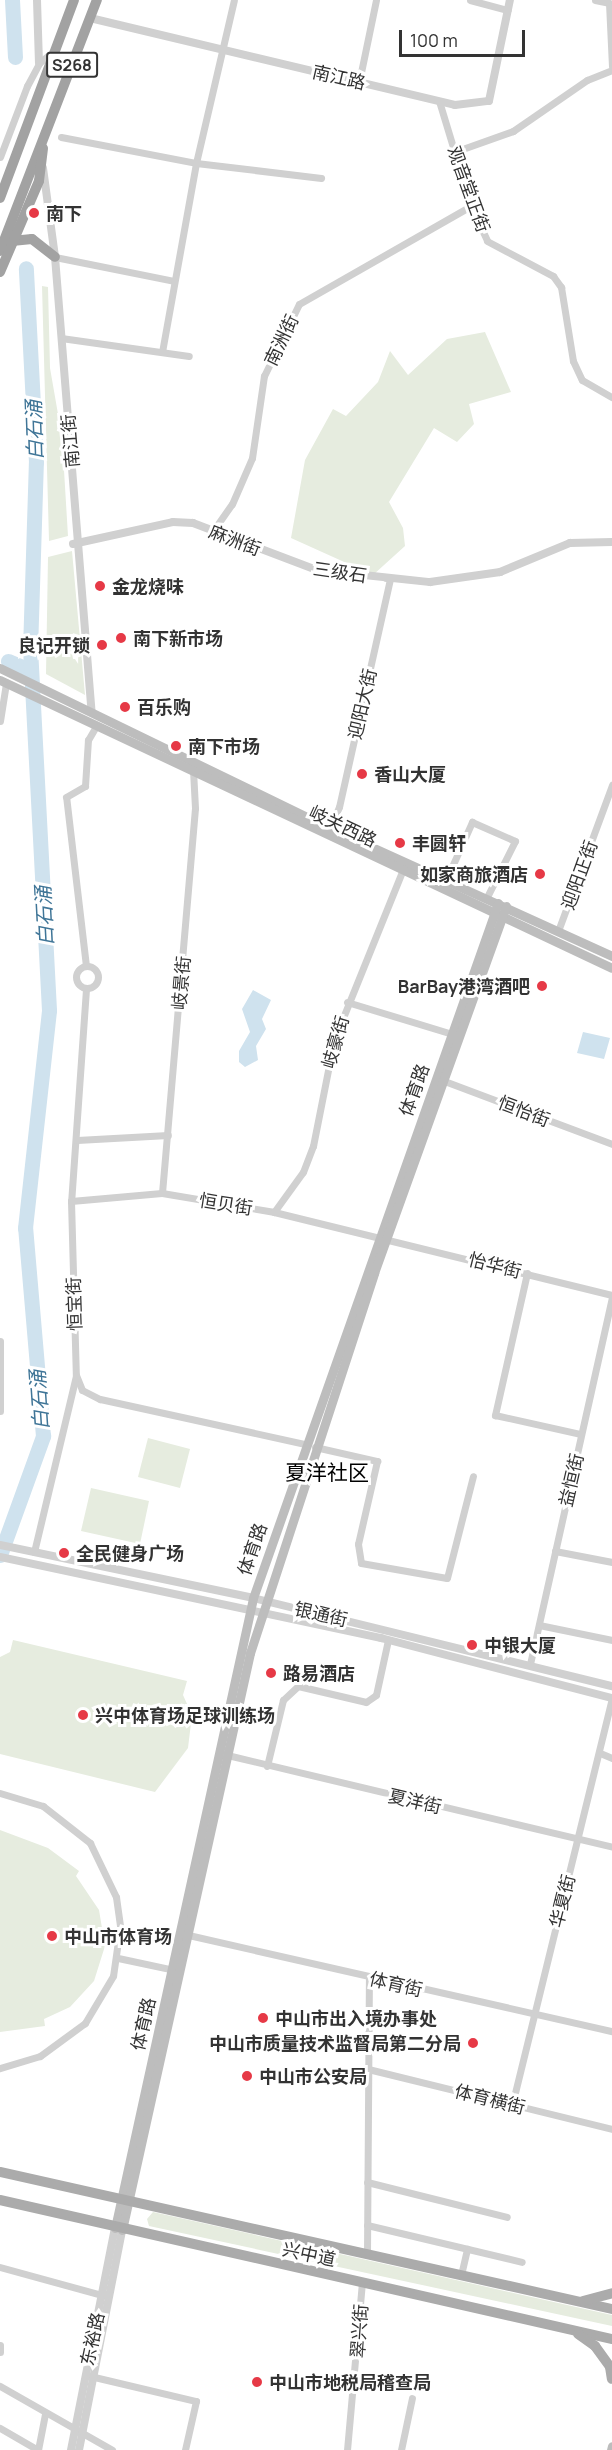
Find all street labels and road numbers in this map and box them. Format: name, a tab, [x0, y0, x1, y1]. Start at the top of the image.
road number: S268	[45, 52, 99, 78]
street label: 南江路	[310, 60, 368, 94]
street label: 观音堂正街	[443, 143, 495, 235]
street label: 南洲街	[259, 311, 303, 369]
street label: 南江街	[57, 413, 83, 469]
street label: 麻洲街	[206, 520, 264, 560]
street label: 三级石	[312, 558, 368, 586]
street label: 迎阳大街	[343, 666, 381, 742]
street label: 岐关西路	[306, 801, 380, 851]
street label: 迎阳正街	[557, 837, 601, 913]
street label: 岐景街	[168, 955, 194, 1011]
street label: 岐豪街	[317, 1013, 353, 1071]
street label: 体育路	[395, 1061, 433, 1119]
street label: 恒怡街	[495, 1091, 553, 1131]
street label: 恒贝街	[198, 1189, 254, 1219]
street label: 怡华街	[466, 1248, 524, 1282]
street label: 恒宝街	[62, 1277, 86, 1331]
street label: 益恒街	[554, 1451, 588, 1509]
street label: 体育路	[233, 1520, 271, 1578]
street label: 银通街	[292, 1597, 350, 1631]
street label: 夏洋街	[386, 1784, 444, 1818]
street label: 华夏街	[545, 1872, 579, 1930]
street label: 体育街	[367, 1967, 425, 2001]
street label: 体育路	[126, 1995, 160, 2053]
street label: 体育横街	[452, 2080, 528, 2118]
street label: 兴中道	[280, 2238, 338, 2270]
street label: 翠兴街	[346, 2303, 372, 2359]
street label: 东裕路	[76, 2310, 108, 2368]

